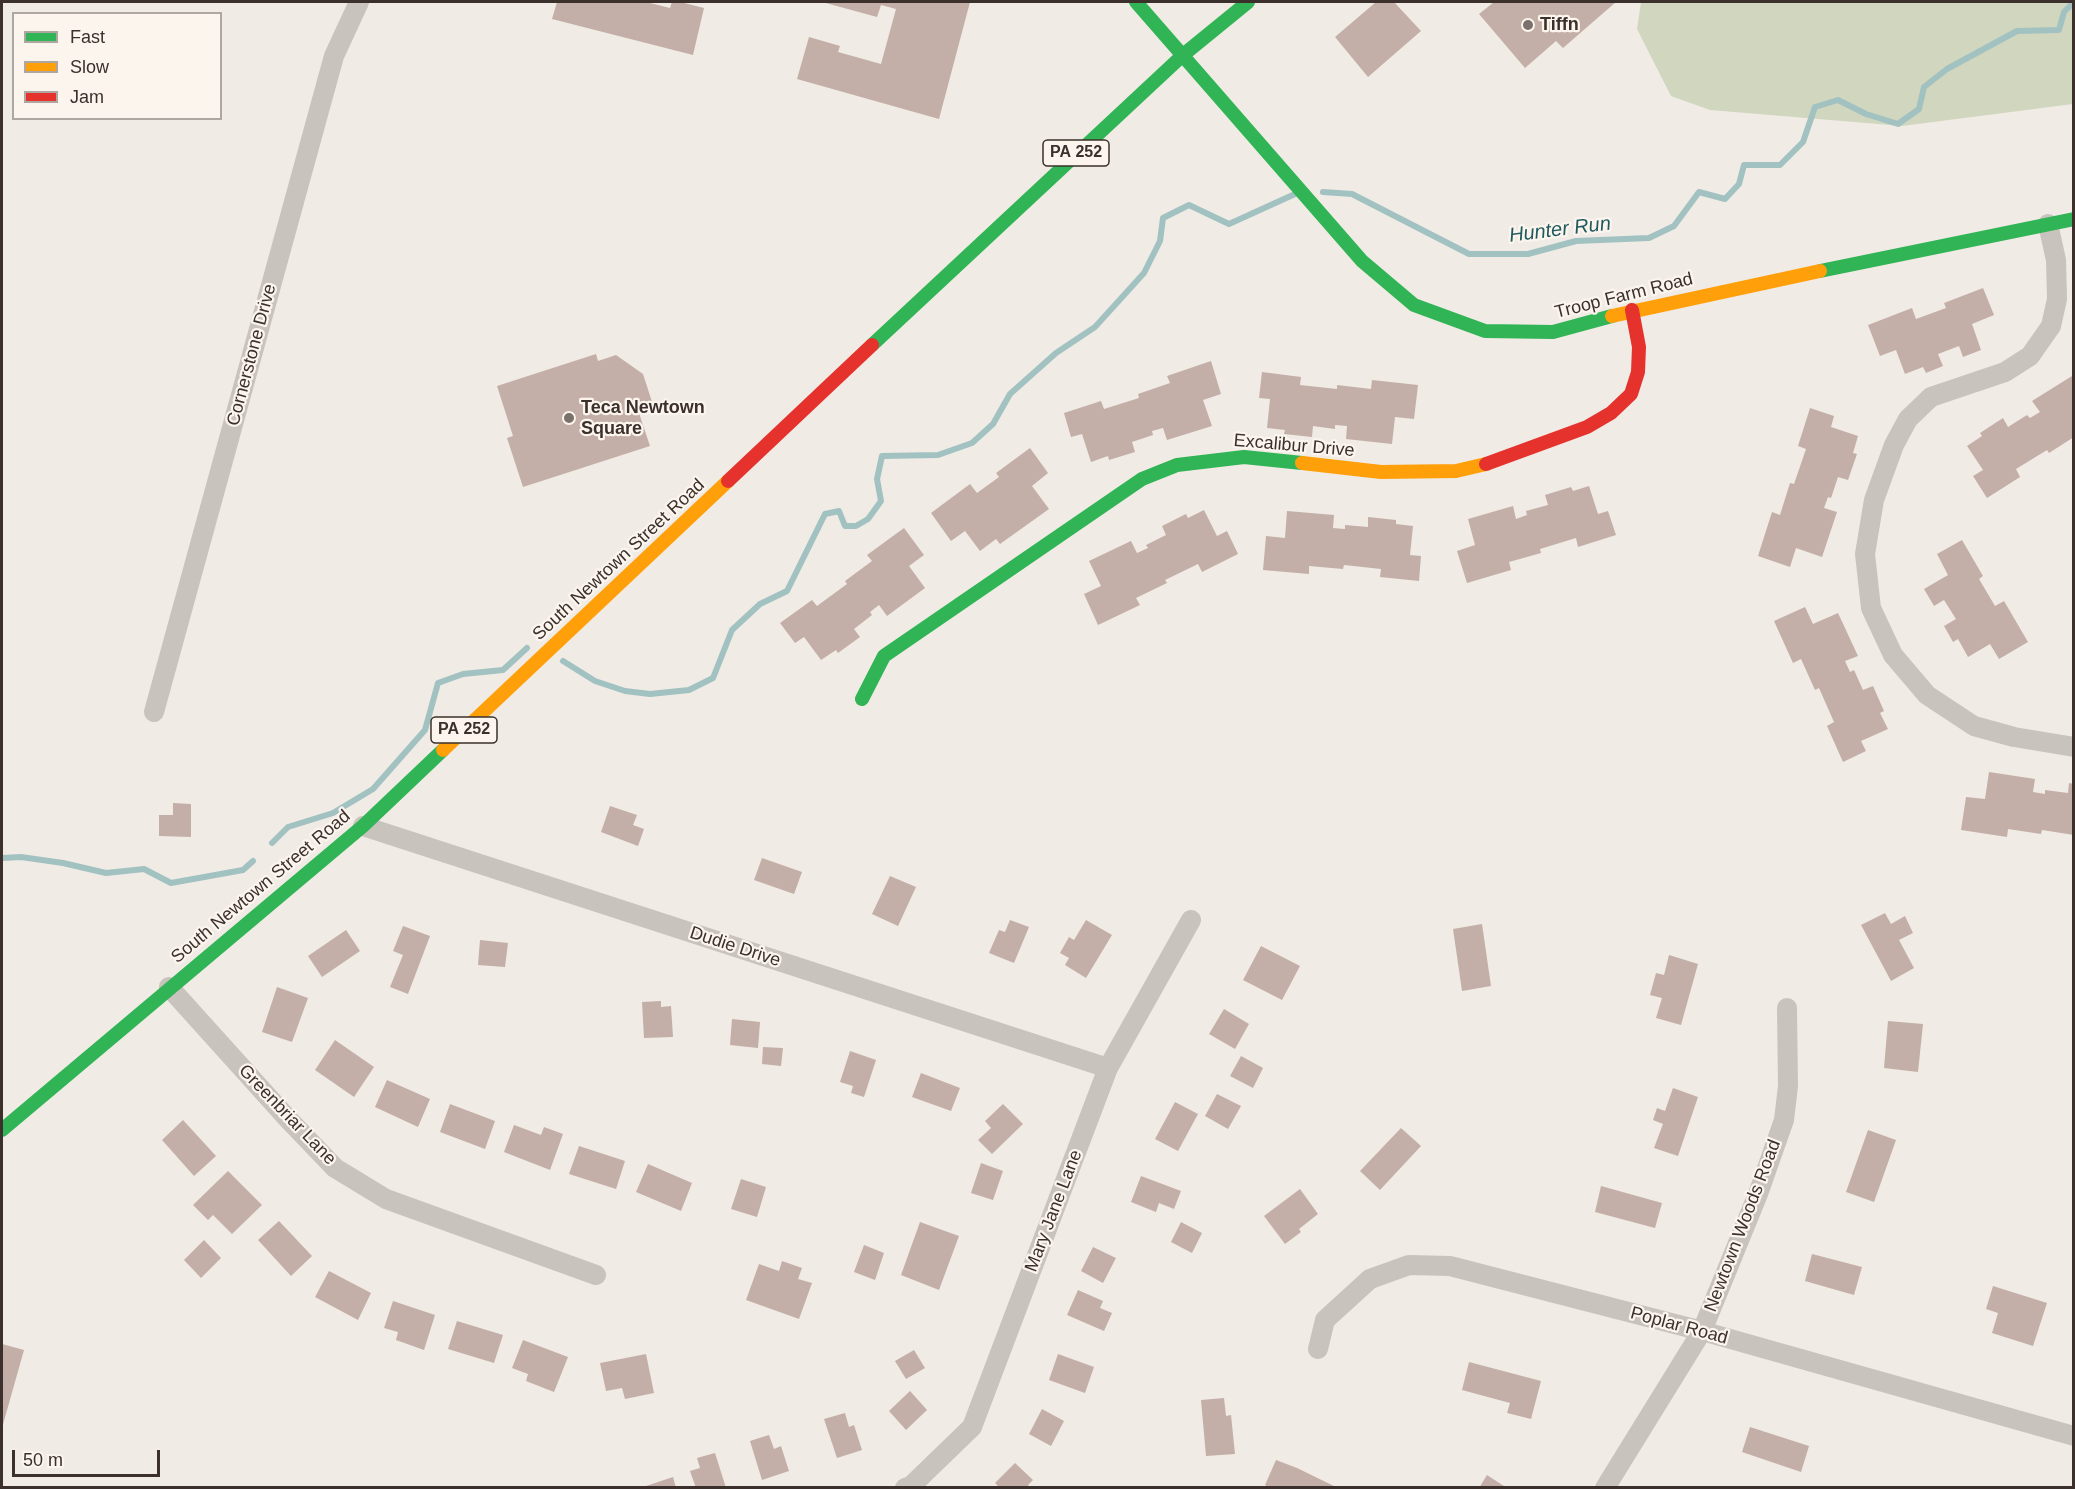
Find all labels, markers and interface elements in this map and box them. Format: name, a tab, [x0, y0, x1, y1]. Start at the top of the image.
legend	[12, 12, 222, 120]
place label: Tiffn	[1540, 14, 1579, 36]
marker: Tiffn	[1521, 18, 1535, 32]
text: Fast	[70, 27, 105, 47]
text: Slow	[70, 57, 109, 77]
text: Jam	[70, 87, 104, 107]
road number: PA 252	[1043, 140, 1109, 166]
water label: Hunter Run	[1508, 212, 1612, 248]
street label: Troop Farm Road	[1553, 268, 1695, 324]
street label: Cornerstone Drive	[223, 282, 281, 428]
place label: Teca Newtown Square	[581, 397, 705, 440]
marker: Teca Newtown Square	[562, 411, 576, 425]
street label: Excalibur Drive	[1233, 430, 1355, 462]
street label: South Newtown Street Road	[529, 475, 709, 645]
road number: PA 252	[431, 717, 497, 743]
street label: South Newtown Street Road	[167, 806, 355, 968]
street label: Dudie Drive	[687, 922, 783, 972]
street label: Greenbriar Lane	[234, 1060, 340, 1170]
street label: Newtown Woods Road	[1700, 1137, 1786, 1315]
street label: Mary Jane Lane	[1021, 1147, 1087, 1275]
street label: Poplar Road	[1628, 1303, 1730, 1349]
scale bar	[15, 1438, 164, 1476]
text: 50 m	[23, 1450, 63, 1470]

